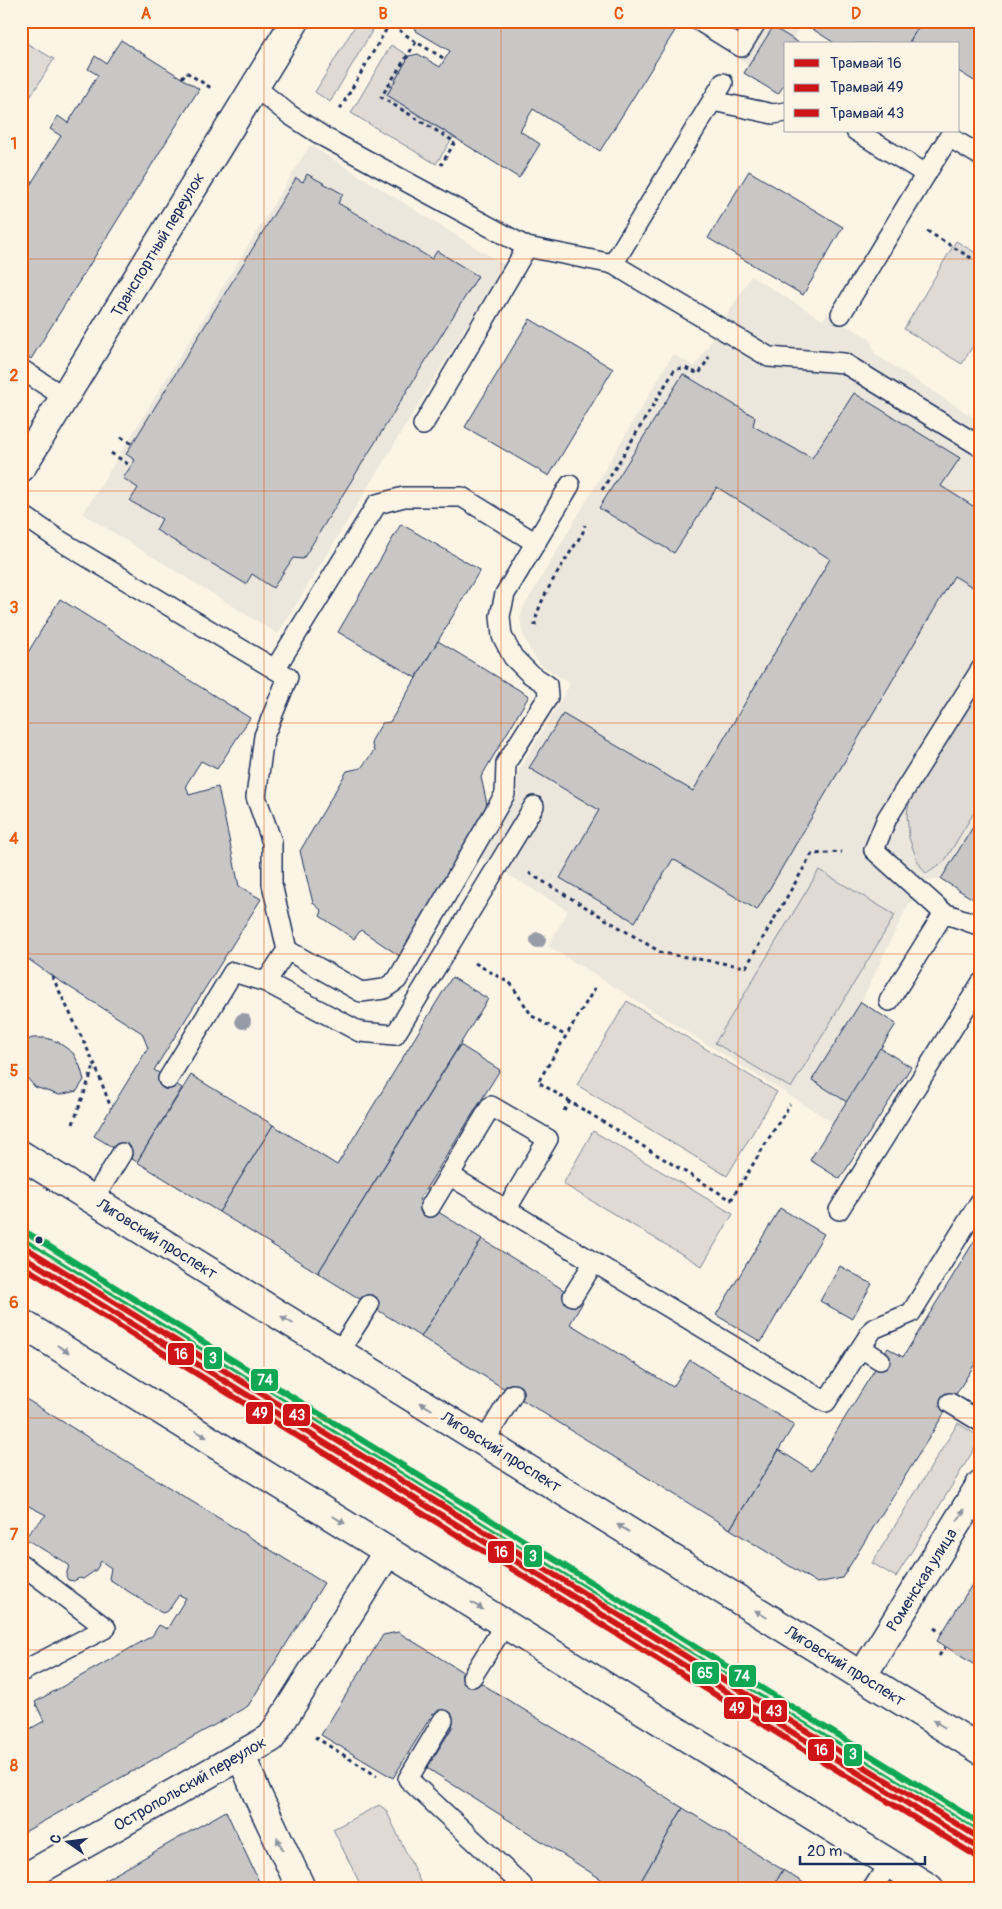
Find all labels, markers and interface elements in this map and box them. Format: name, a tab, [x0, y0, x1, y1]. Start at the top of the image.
text: A	[141, 4, 152, 24]
text: B	[378, 4, 388, 24]
text: C	[614, 4, 624, 24]
text: D	[851, 4, 861, 24]
legend	[784, 42, 960, 132]
text: Трамвай 16	[830, 54, 902, 73]
text: Трамвай 49	[830, 78, 904, 97]
text: Трамвай 43	[830, 104, 904, 123]
text: 1	[11, 134, 17, 154]
street label: Транспортный переулок	[107, 169, 209, 321]
text: 2	[10, 366, 19, 386]
text: 3	[10, 598, 19, 618]
text: 4	[9, 829, 19, 849]
text: 5	[10, 1061, 19, 1081]
street label: Лиговский проспект	[92, 1193, 221, 1284]
unlabelled marker	[34, 1235, 44, 1245]
text: 6	[9, 1293, 19, 1313]
one-way arrow	[281, 1316, 294, 1325]
line badge: 16	[167, 1342, 195, 1366]
one-way arrow	[56, 1344, 69, 1353]
text: 16	[174, 1346, 188, 1363]
line badge: 3	[203, 1346, 223, 1370]
text: 3	[209, 1350, 217, 1367]
line badge: 74	[250, 1368, 279, 1392]
text: 74	[257, 1372, 274, 1389]
line badge: 49	[245, 1401, 274, 1425]
one-way arrow	[419, 1401, 432, 1410]
line badge: 43	[282, 1403, 311, 1427]
text: 49	[252, 1405, 268, 1422]
street label: Лиговский проспект	[436, 1406, 565, 1497]
text: 43	[289, 1407, 305, 1424]
one-way arrow	[194, 1430, 207, 1439]
one-way arrow	[957, 1509, 966, 1522]
one-way arrow	[332, 1516, 345, 1525]
one-way arrow	[617, 1523, 630, 1533]
text: 7	[10, 1525, 19, 1545]
street label: Роменская улица	[882, 1525, 962, 1635]
line badge: 16	[487, 1540, 515, 1564]
text: 16	[494, 1544, 508, 1561]
line badge: 3	[523, 1544, 543, 1568]
text: 3	[529, 1548, 537, 1565]
one-way arrow	[470, 1601, 483, 1611]
one-way arrow	[755, 1609, 768, 1618]
street label: Лиговский проспект	[780, 1620, 909, 1711]
line badge: 65	[691, 1661, 720, 1685]
line badge: 74	[728, 1664, 757, 1688]
text: 65	[697, 1665, 713, 1682]
text: 74	[734, 1668, 751, 1685]
line badge: 49	[723, 1696, 752, 1720]
line badge: 43	[760, 1699, 788, 1723]
text: 49	[729, 1700, 745, 1717]
text: 43	[766, 1703, 782, 1720]
one-way arrow	[933, 1719, 946, 1729]
street label: Остропольский переулок	[110, 1732, 270, 1836]
line badge: 16	[807, 1738, 835, 1762]
text: 16	[814, 1742, 828, 1759]
line badge: 3	[843, 1743, 863, 1767]
text: 3	[849, 1746, 857, 1763]
text: 8	[10, 1756, 18, 1776]
north arrow	[42, 1816, 92, 1866]
text: С	[47, 1832, 65, 1845]
scale bar	[800, 1834, 924, 1866]
one-way arrow	[276, 1837, 284, 1851]
text: 20 m	[807, 1842, 842, 1861]

